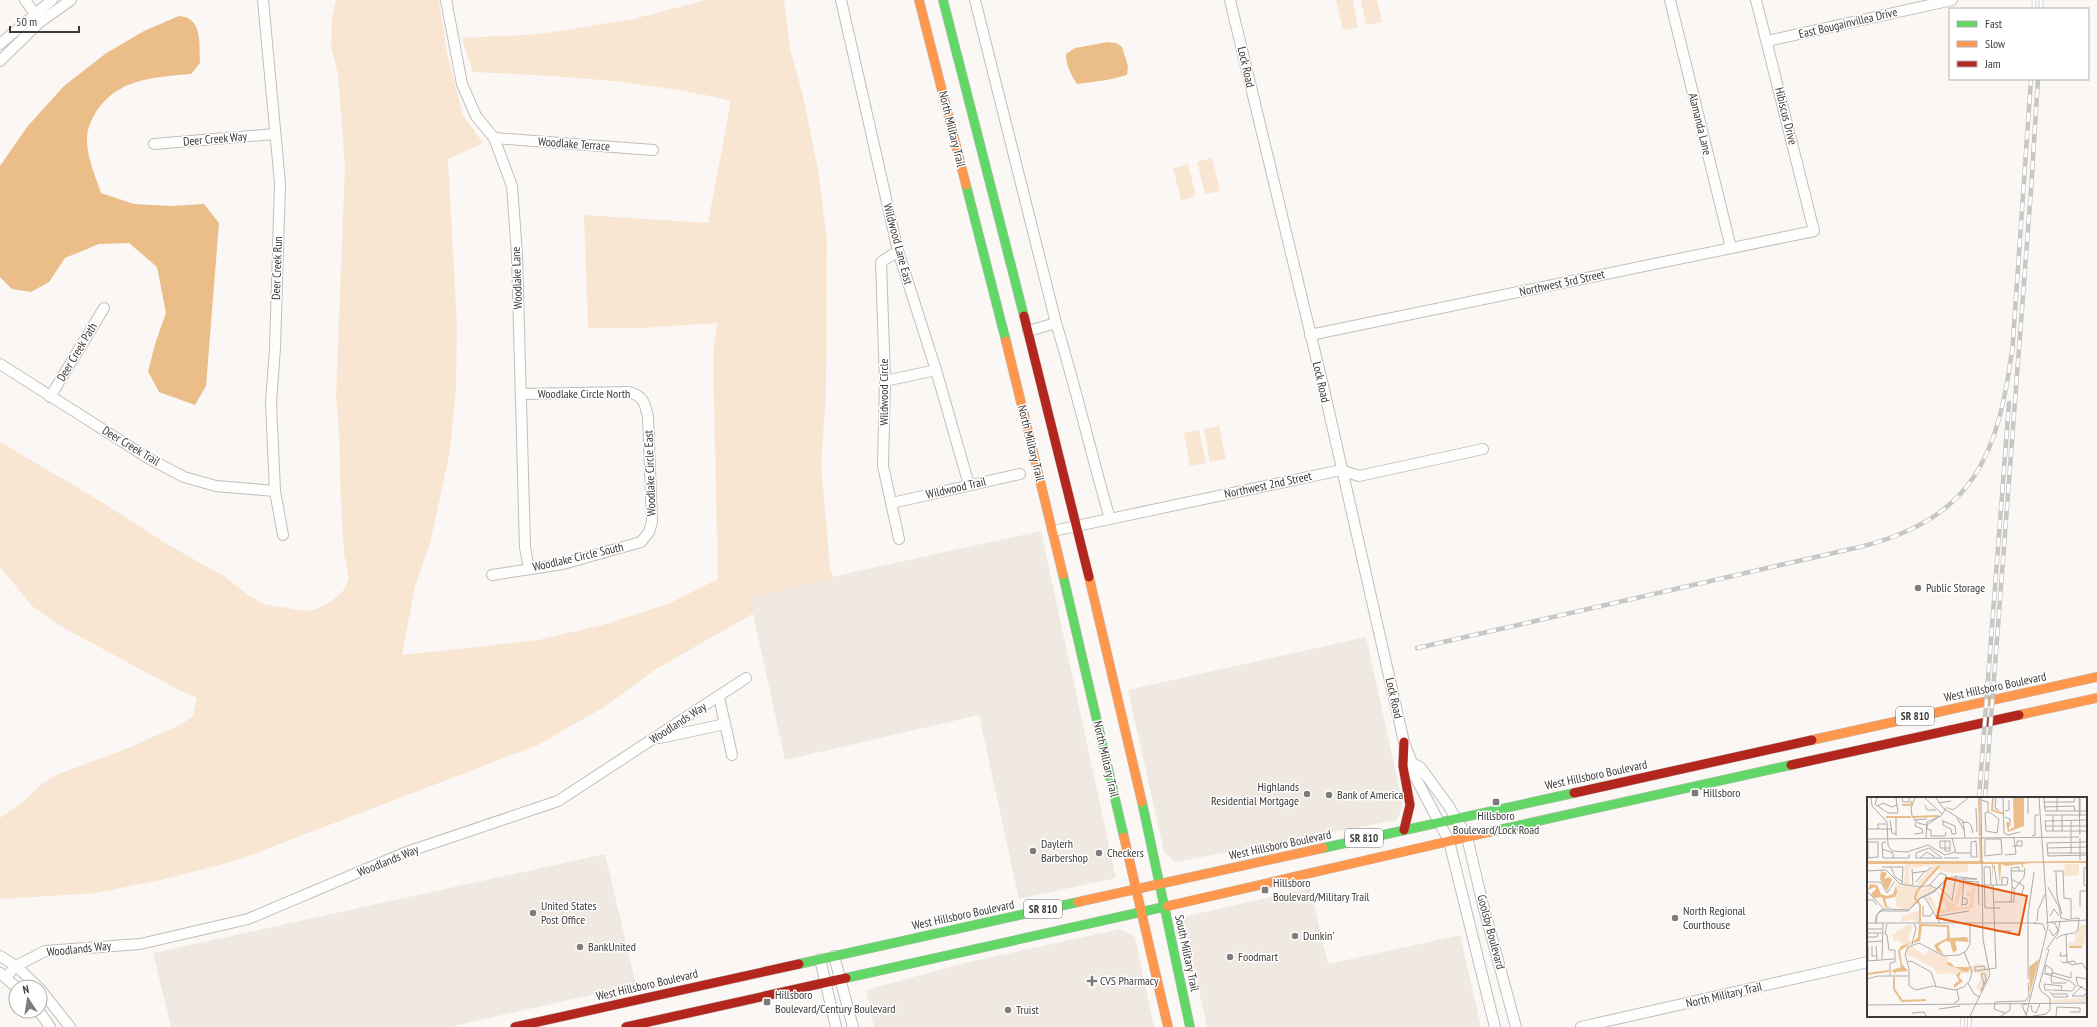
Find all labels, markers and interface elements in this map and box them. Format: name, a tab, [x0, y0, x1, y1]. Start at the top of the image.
street label: East Bougainvillea Drive	[1797, 4, 1899, 41]
scale bar	[10, 8, 79, 34]
legend	[1949, 8, 2089, 80]
text: 50 m	[16, 14, 37, 29]
text: Fast	[1985, 16, 2003, 31]
text: Slow	[1985, 36, 2006, 51]
street label: Lock Road	[1235, 45, 1258, 89]
text: Jam	[1984, 56, 2001, 71]
street label: Hibiscus Drive	[1772, 86, 1801, 146]
street label: North Military Trail	[936, 89, 969, 169]
street label: Alamanda Lane	[1686, 91, 1715, 157]
street label: Deer Creek Way	[182, 128, 248, 149]
street label: Woodlake Terrace	[538, 134, 611, 153]
street label: Wildwood Lane East	[880, 202, 917, 287]
street label: Deer Creek Run	[268, 236, 285, 300]
street label: Woodlake Lane	[508, 246, 525, 310]
street label: Northwest 3rd Street	[1518, 266, 1607, 299]
street label: Deer Creek Path	[53, 320, 100, 384]
street label: Wildwood Circle	[876, 358, 891, 426]
street label: Lock Road	[1310, 360, 1333, 404]
street label: Woodlake Circle North	[538, 386, 630, 401]
street label: North Military Trail	[1015, 403, 1048, 483]
street label: Deer Creek Trail	[100, 422, 163, 469]
street label: Woodlake Circle East	[640, 429, 658, 516]
street label: Northwest 2nd Street	[1223, 468, 1314, 501]
street label: Wildwood Trail	[924, 473, 988, 502]
street label: Woodlake Circle South	[531, 539, 625, 574]
place label: Public Storage	[1926, 580, 1985, 595]
marker: Public Storage	[1913, 583, 1923, 593]
street label: West Hillsboro Boulevard	[1942, 668, 2047, 705]
street label: Lock Road	[1383, 676, 1406, 720]
street label: Woodlands Way	[647, 698, 709, 746]
road number: SR 810	[1896, 707, 1934, 725]
street label: North Military Trail	[1090, 719, 1123, 799]
street label: West Hillsboro Boulevard	[1543, 756, 1648, 793]
place label: Highlands Residential Mortgage	[1211, 779, 1299, 808]
place label: Hillsboro	[1703, 785, 1741, 800]
place label: Bank of America	[1337, 787, 1404, 802]
marker: Hillsboro	[1690, 788, 1700, 798]
marker: Highlands Residential Mortgage	[1302, 789, 1312, 799]
marker: Bank of America	[1324, 790, 1334, 800]
marker: Hillsboro Boulevard/Lock Road	[1491, 797, 1501, 807]
inset map	[1867, 797, 2087, 1017]
place label: Hillsboro Boulevard/Lock Road	[1453, 808, 1539, 837]
street label: West Hillsboro Boulevard	[1227, 826, 1332, 863]
road number: SR 810	[1345, 829, 1383, 847]
place label: Daylerh Barbershop	[1041, 836, 1088, 865]
street label: Woodlands Way	[355, 841, 421, 880]
place label: Checkers	[1107, 845, 1144, 860]
marker: Daylerh Barbershop	[1028, 846, 1038, 856]
marker: Checkers	[1094, 848, 1104, 858]
place label: Hillsboro Boulevard/Military Trail	[1273, 875, 1370, 904]
marker: Hillsboro Boulevard/Military Trail	[1260, 885, 1270, 895]
street label: Goolsby Boulevard	[1474, 893, 1509, 971]
street label: West Hillsboro Boulevard	[910, 896, 1015, 933]
place label: United States Post Office	[541, 898, 596, 927]
road number: SR 810	[1024, 900, 1062, 918]
place label: North Regional Courthouse	[1683, 903, 1746, 932]
marker: United States Post Office	[528, 908, 538, 918]
street label: South Military Trail	[1172, 913, 1203, 993]
marker: North Regional Courthouse	[1670, 913, 1680, 923]
place label: Dunkin'	[1303, 928, 1334, 943]
marker: Dunkin'	[1290, 931, 1300, 941]
street label: Woodlands Way	[46, 938, 112, 959]
place label: BankUnited	[588, 939, 636, 954]
marker: BankUnited	[575, 942, 585, 952]
place label: Foodmart	[1238, 949, 1279, 964]
marker: Foodmart	[1225, 952, 1235, 962]
street label: West Hillsboro Boulevard	[594, 965, 699, 1004]
place label: CVS Pharmacy	[1100, 973, 1159, 988]
marker: CVS Pharmacy	[1087, 976, 1097, 986]
street label: North Military Trail	[1684, 978, 1764, 1011]
north arrow	[8, 979, 48, 1019]
text: N	[22, 982, 30, 997]
place label: Hillsboro Boulevard/Century Boulevard	[775, 987, 896, 1016]
marker: Hillsboro Boulevard/Century Boulevard	[762, 997, 772, 1007]
place label: Truist	[1016, 1002, 1040, 1017]
marker: Truist	[1003, 1005, 1013, 1015]

